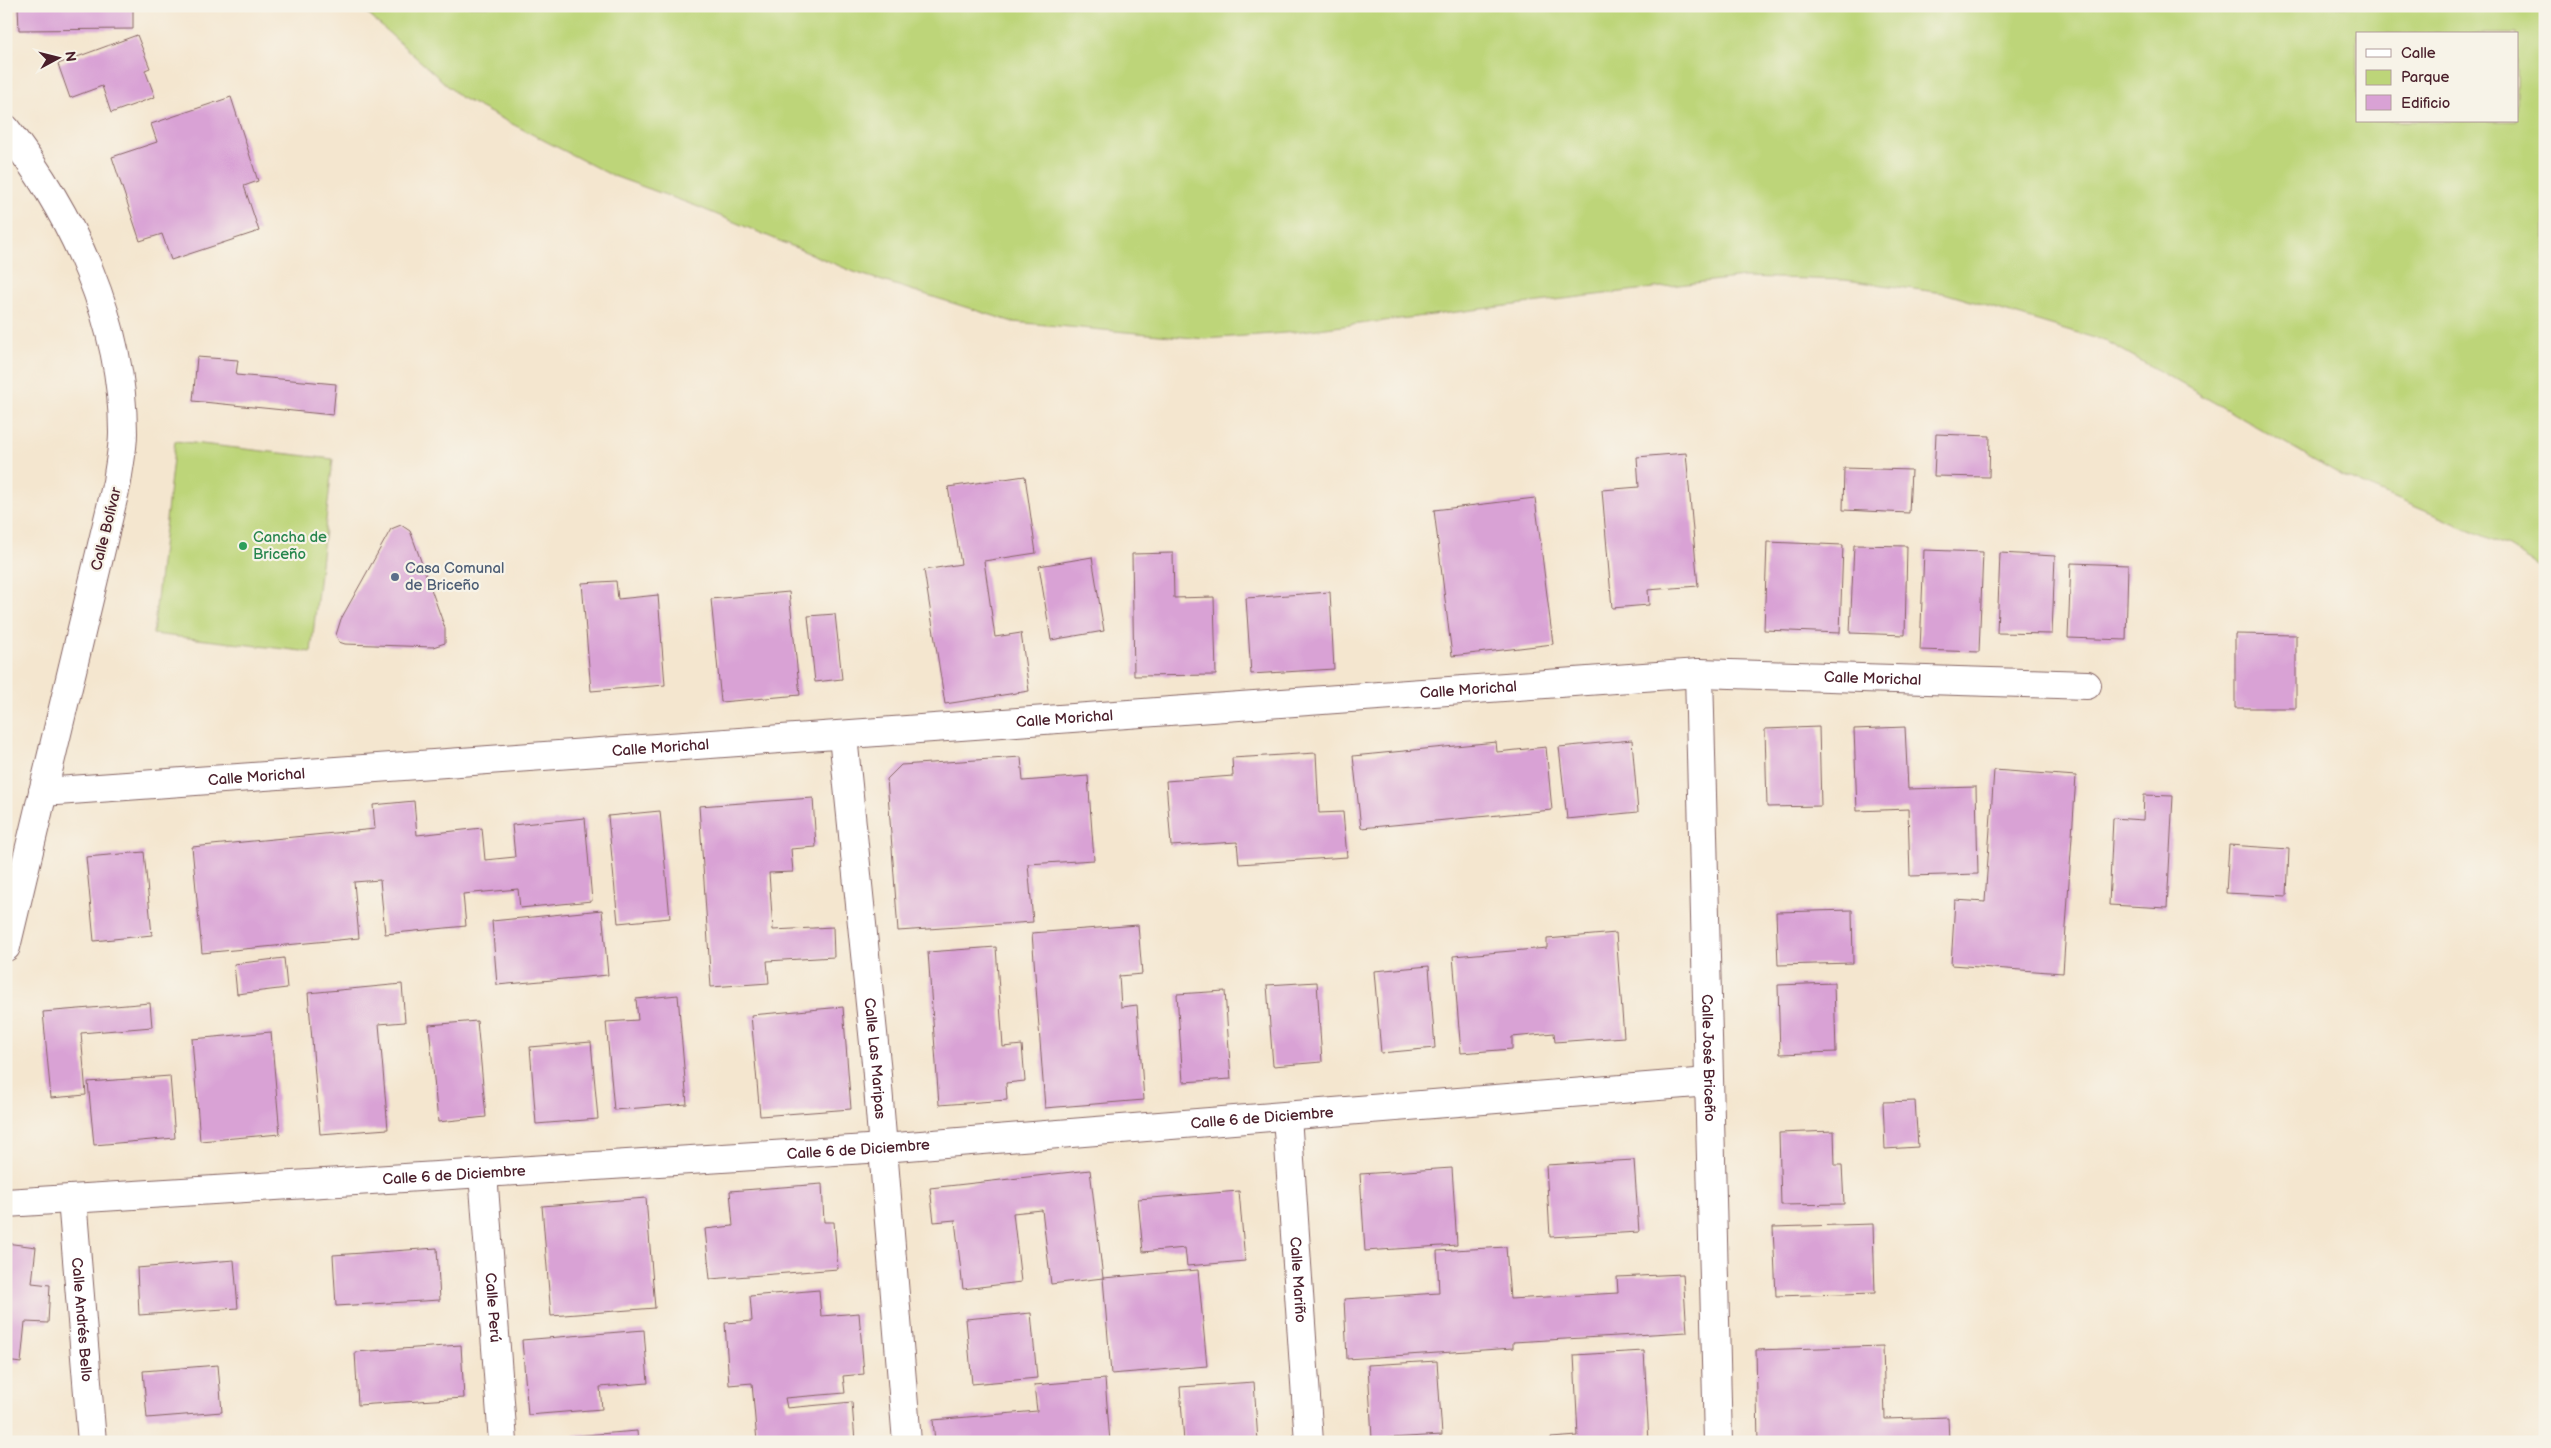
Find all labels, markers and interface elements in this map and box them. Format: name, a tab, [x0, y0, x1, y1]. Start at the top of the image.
north arrow	[32, 32, 82, 82]
legend	[2356, 32, 2518, 122]
text: Calle	[2401, 44, 2436, 63]
text: N	[61, 50, 79, 63]
text: Parque	[2401, 68, 2450, 87]
text: Edificio	[2401, 94, 2450, 113]
street label: Calle Bolívar	[87, 485, 126, 573]
place label: Cancha de Briceño	[253, 528, 327, 564]
marker: Cancha de Briceño	[237, 540, 249, 552]
place label: Casa Comunal de Briceño	[405, 559, 504, 595]
marker: Casa Comunal de Briceño	[389, 571, 401, 583]
street label: Calle Morichal	[1824, 668, 1922, 690]
street label: Calle Morichal	[1419, 677, 1518, 703]
street label: Calle Morichal	[1015, 706, 1114, 732]
street label: Calle Morichal	[611, 735, 710, 761]
street label: Calle Morichal	[207, 764, 306, 790]
street label: Calle José Briceño	[1697, 994, 1719, 1122]
street label: Calle Las Maripas	[859, 997, 890, 1121]
street label: Calle 6 de Diciembre	[1190, 1103, 1334, 1133]
street label: Calle 6 de Diciembre	[786, 1135, 931, 1164]
street label: Calle 6 de Diciembre	[382, 1161, 526, 1189]
street label: Calle Mariño	[1285, 1236, 1310, 1323]
street label: Calle Andrés Bello	[67, 1257, 96, 1383]
street label: Calle Perú	[480, 1272, 505, 1343]

